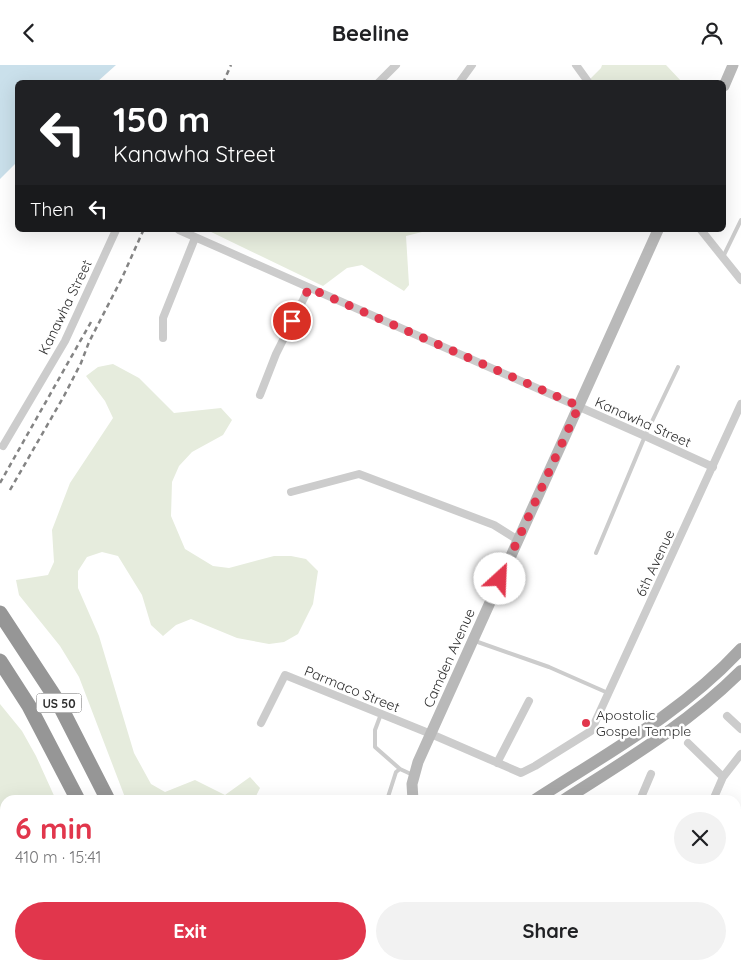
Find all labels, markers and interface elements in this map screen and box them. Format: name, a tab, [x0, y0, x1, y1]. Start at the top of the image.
icon: back	[15, 19, 43, 47]
text: Beeline	[332, 19, 409, 47]
icon: person	[698, 19, 726, 47]
text: 150 m	[113, 97, 210, 141]
icon: left	[30, 100, 95, 165]
text: Kanawha Street	[113, 140, 276, 168]
icon: left	[84, 195, 112, 223]
text: Then	[30, 197, 74, 221]
street label: Kanawha Street	[34, 256, 96, 357]
pin	[271, 300, 313, 342]
icon: arrive	[278, 307, 306, 335]
street label: Kanawha Street	[592, 393, 694, 451]
street label: 6th Avenue	[632, 527, 678, 599]
position arrow	[473, 552, 525, 604]
street label: Camden Avenue	[419, 606, 479, 710]
street label: Parmaco Street	[302, 662, 403, 716]
road number: US 50	[36, 693, 82, 713]
place label: Apostolic Gospel Temple	[596, 706, 691, 740]
marker: Apostolic Gospel Temple	[580, 717, 592, 729]
text: 6 min	[15, 809, 93, 847]
button: close	[674, 812, 726, 864]
text: 410 m · 15:41	[15, 847, 101, 867]
button: Exit	[15, 902, 366, 960]
button: Share	[376, 902, 726, 960]

